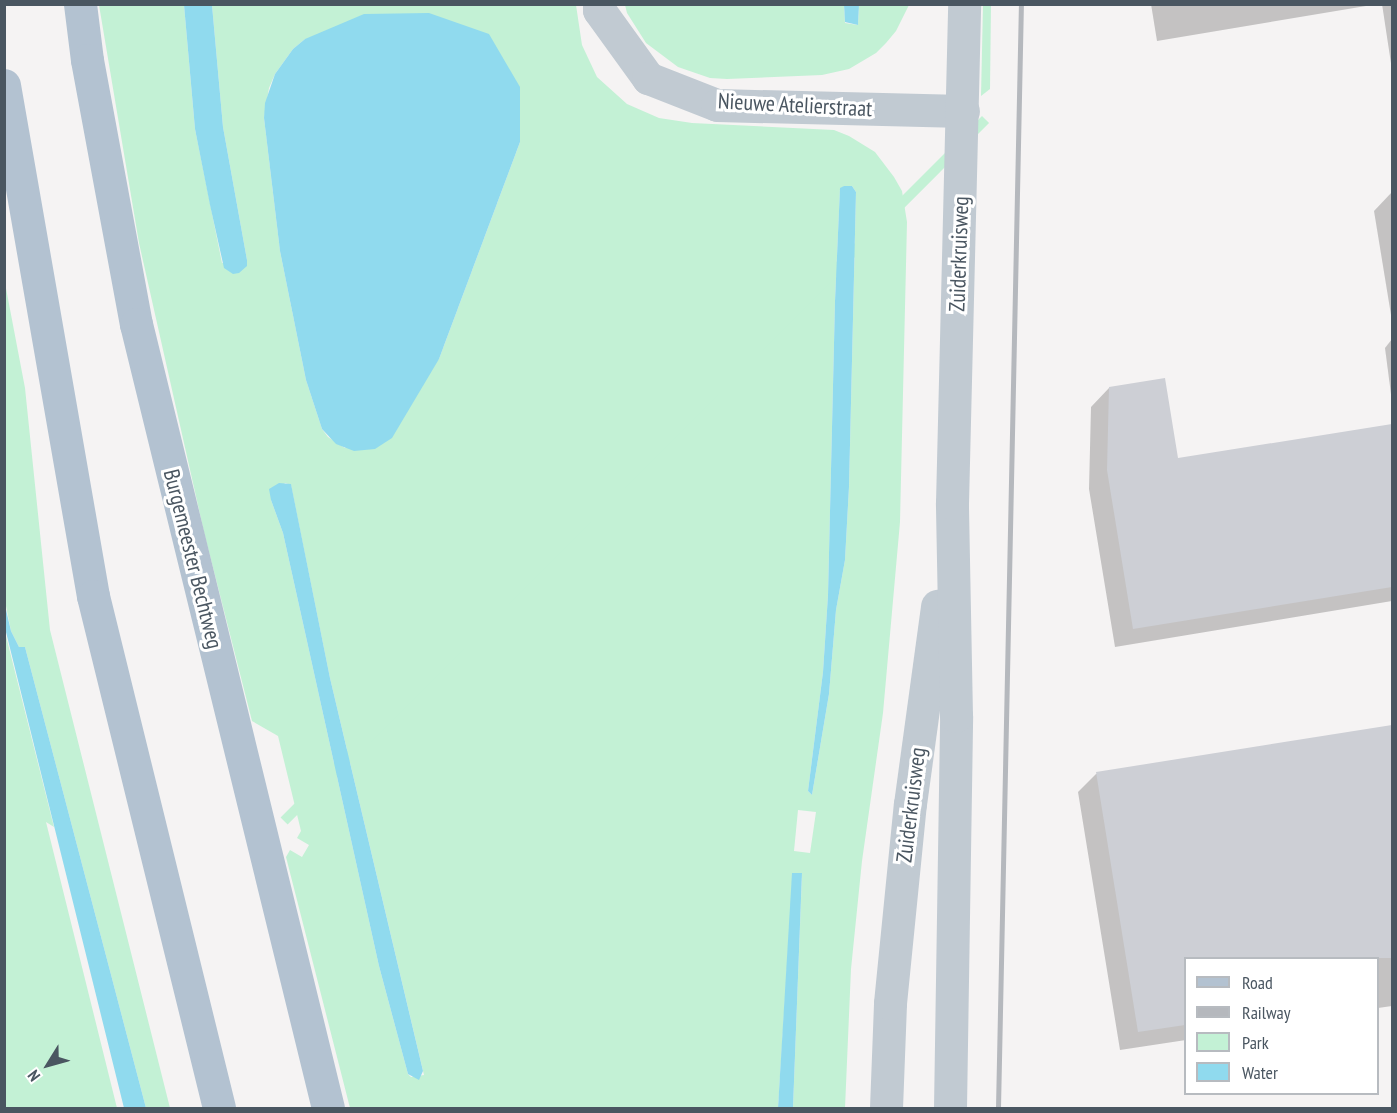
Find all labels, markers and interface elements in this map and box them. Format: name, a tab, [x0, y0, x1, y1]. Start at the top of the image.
street label: Nieuwe Atelierstraat	[717, 88, 873, 122]
street label: Zuiderkruisweg	[944, 196, 974, 312]
street label: Burgemeester Bechtweg	[158, 467, 228, 651]
street label: Zuiderkruisweg	[891, 746, 931, 864]
legend	[1184, 957, 1379, 1095]
text: Road	[1242, 971, 1273, 994]
text: Railway	[1242, 1001, 1291, 1024]
text: Park	[1242, 1031, 1269, 1054]
north arrow	[18, 1035, 78, 1095]
text: Water	[1242, 1061, 1278, 1084]
text: N	[23, 1066, 44, 1085]

